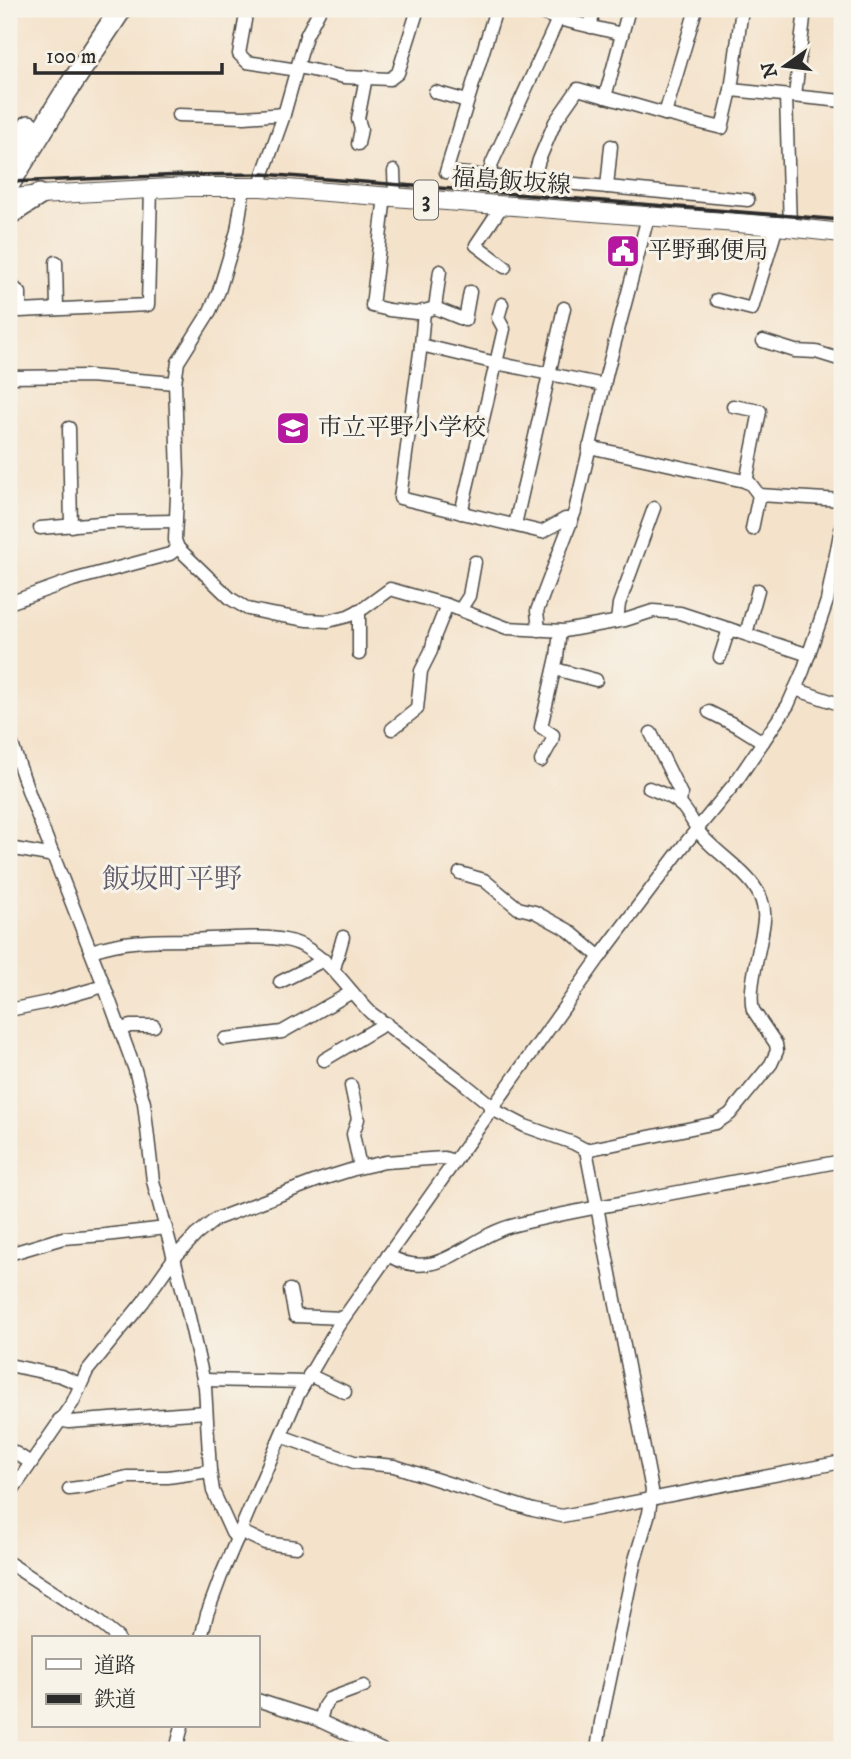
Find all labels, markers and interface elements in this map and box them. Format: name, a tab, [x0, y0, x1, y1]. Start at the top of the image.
scale bar	[35, 32, 222, 76]
north arrow	[750, 32, 820, 102]
text: 100 m	[46, 44, 97, 70]
text: N	[757, 59, 783, 80]
street label: 福島飯坂線	[450, 163, 572, 201]
road number: 3	[414, 181, 438, 220]
public building icon: 平野郵便局	[604, 232, 642, 270]
place label: 平野郵便局	[648, 236, 768, 266]
school or university icon: 市立平野小学校	[274, 409, 312, 447]
place label: 市立平野小学校	[318, 413, 486, 443]
district label: 飯坂町平野	[102, 862, 242, 897]
legend	[32, 1636, 259, 1728]
text: 道路	[94, 1653, 136, 1679]
text: 鉄道	[94, 1687, 136, 1713]

